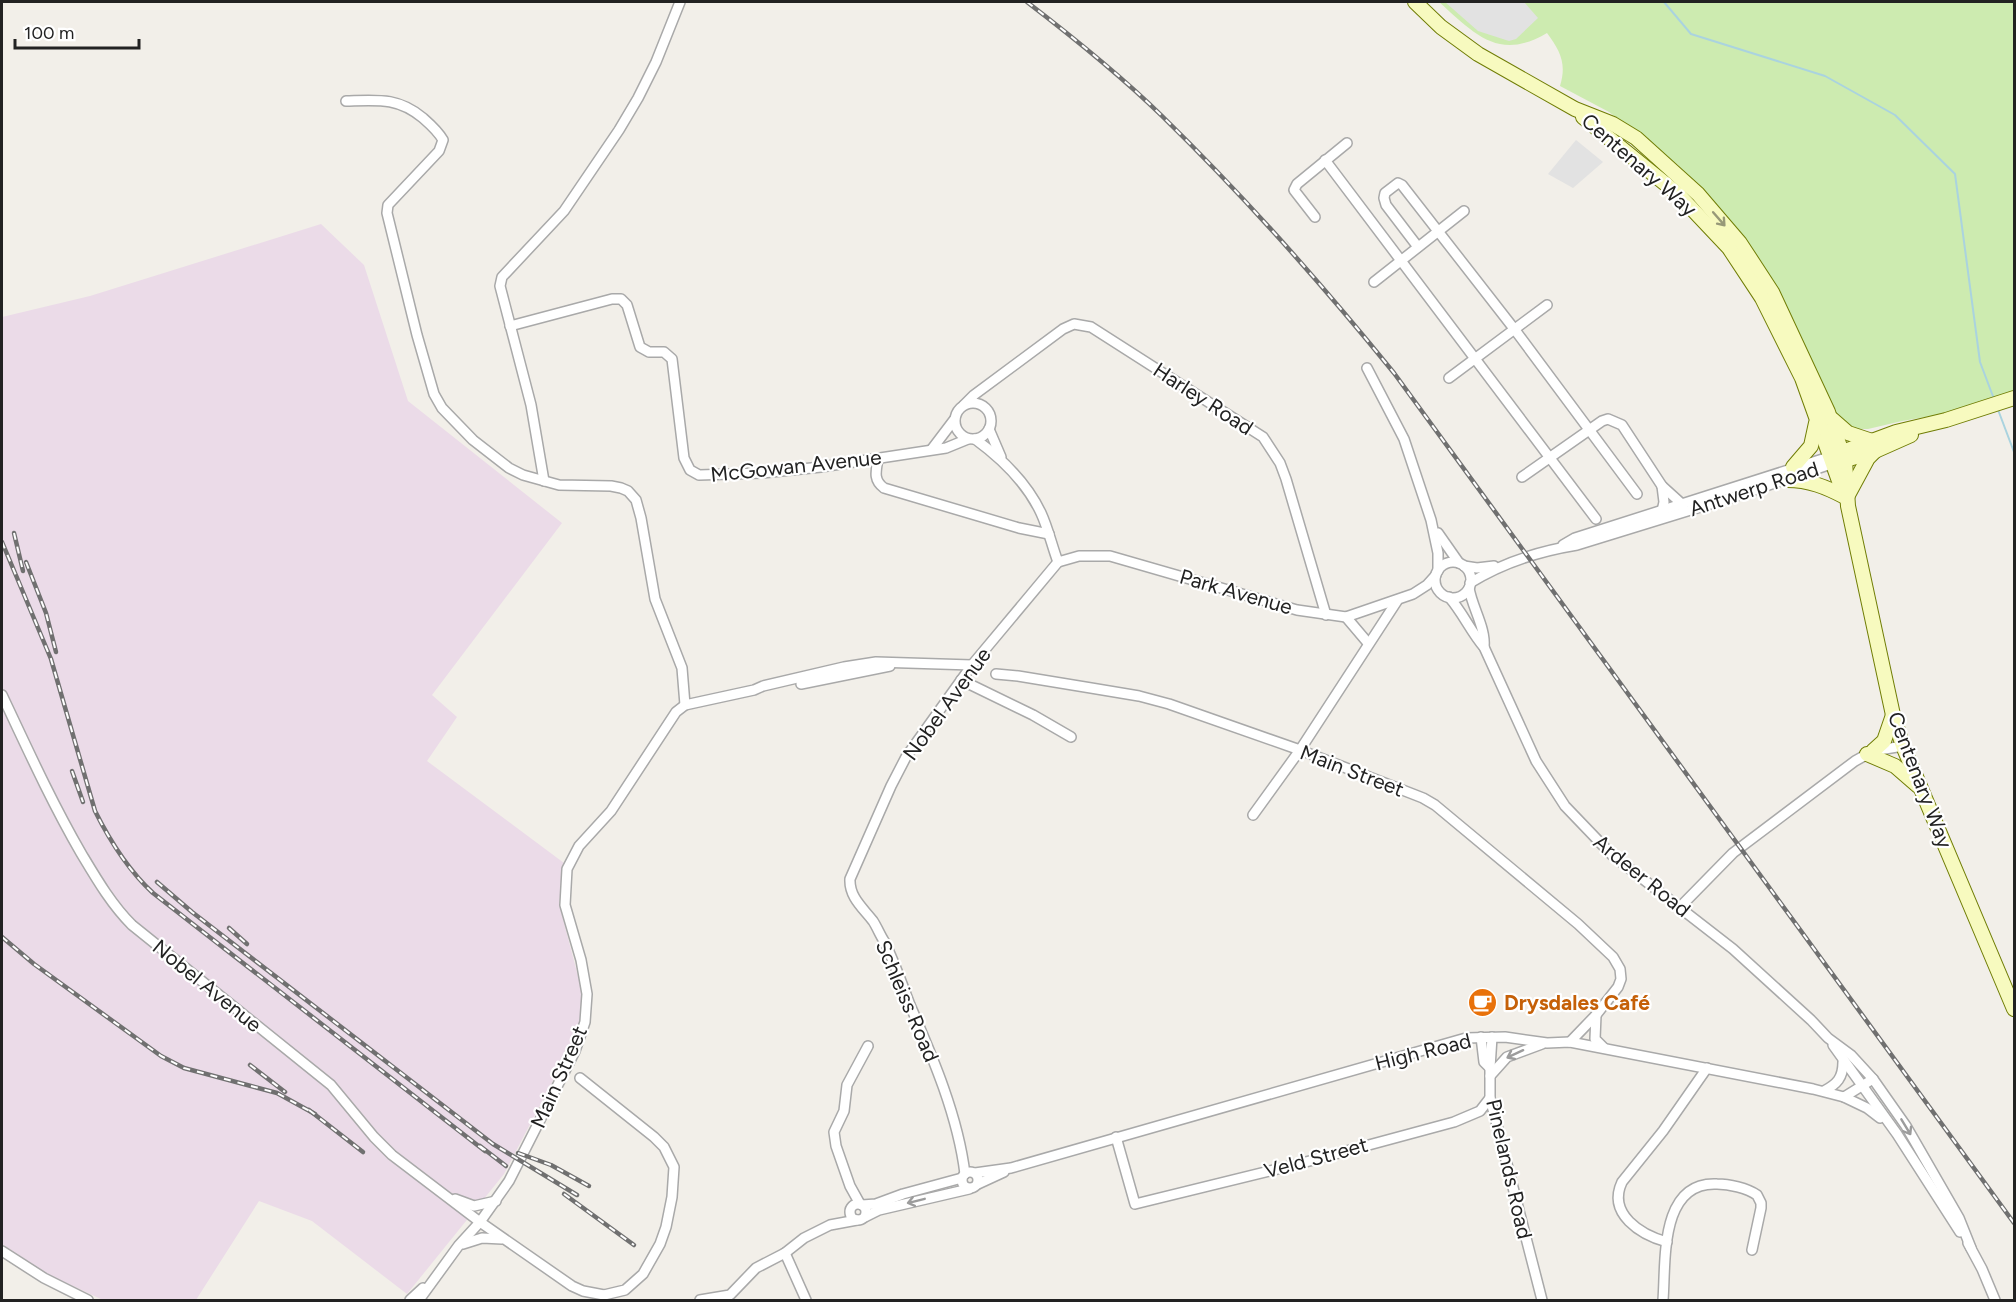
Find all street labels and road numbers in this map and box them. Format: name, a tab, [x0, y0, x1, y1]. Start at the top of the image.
street label: Centenary Way	[1577, 108, 1702, 221]
street label: Harley Road	[1149, 357, 1258, 440]
street label: McGowan Avenue	[709, 444, 883, 487]
street label: Antwerp Road	[1686, 456, 1822, 521]
street label: Park Avenue	[1177, 563, 1295, 620]
street label: Nobel Avenue	[897, 643, 996, 765]
street label: Centenary Way	[1883, 708, 1958, 852]
street label: Main Street	[1297, 739, 1408, 802]
street label: Ardeer Road	[1589, 829, 1696, 922]
street label: Nobel Avenue	[148, 934, 267, 1037]
street label: Schleiss Road	[871, 936, 944, 1066]
street label: Main Street	[525, 1022, 592, 1132]
street label: High Road	[1372, 1028, 1474, 1076]
street label: Pinelands Road	[1481, 1096, 1538, 1241]
street label: Veld Street	[1261, 1132, 1370, 1183]

